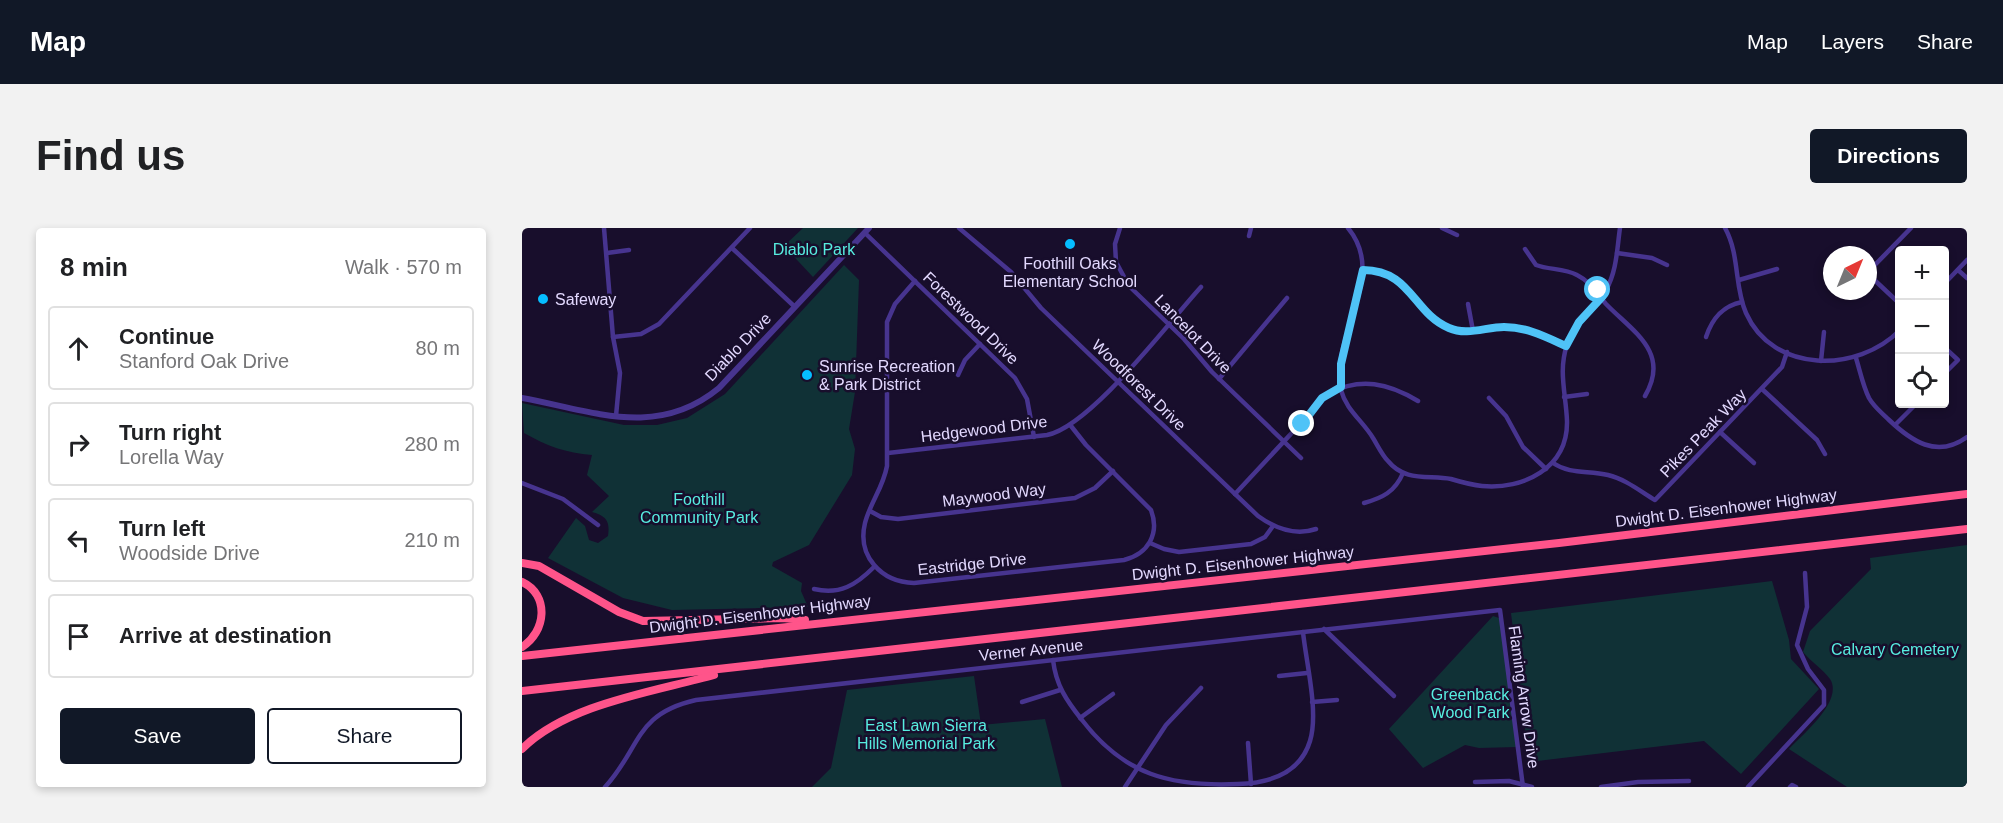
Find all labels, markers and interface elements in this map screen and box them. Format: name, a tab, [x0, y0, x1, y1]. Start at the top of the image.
text: Map	[30, 26, 86, 57]
text: Map	[1747, 30, 1788, 53]
text: Layers	[1821, 30, 1884, 53]
text: Share	[1917, 30, 1973, 53]
button: Directions	[1810, 129, 1967, 183]
text: Find us	[36, 132, 185, 179]
marker: Foothill Oaks Elementary School	[1063, 237, 1077, 251]
park label: Diablo Park	[773, 241, 856, 258]
north arrow	[1823, 246, 1877, 300]
map controls	[1895, 246, 1949, 408]
button: +	[1895, 246, 1949, 300]
text: 8 min	[60, 252, 128, 282]
place label: Foothill Oaks Elementary School	[1003, 255, 1137, 290]
text: Walk · 570 m	[345, 256, 462, 278]
street label: Forestwood Drive	[920, 268, 1022, 368]
route start	[1584, 276, 1610, 302]
place label: Safeway	[555, 291, 616, 308]
street label: Lancelot Drive	[1151, 291, 1235, 377]
marker: Safeway	[536, 292, 550, 306]
button: −	[1895, 300, 1949, 354]
street label: Diablo Drive	[702, 310, 774, 384]
text: Continue	[119, 324, 214, 349]
icon: ahead	[62, 332, 95, 365]
street label: Woodforest Drive	[1089, 336, 1189, 434]
text: 80 m	[416, 337, 460, 359]
text: Stanford Oak Drive	[119, 350, 289, 372]
button: locate	[1895, 354, 1949, 408]
place label: Sunrise Recreation & Park District	[819, 358, 955, 393]
marker: Sunrise Recreation & Park District	[800, 368, 814, 382]
street label: Pikes Peak Way	[1657, 385, 1749, 481]
route end	[1288, 410, 1314, 436]
street label: Hedgewood Drive	[920, 413, 1048, 445]
text: Turn right	[119, 420, 221, 445]
icon: right	[62, 428, 95, 461]
text: 280 m	[404, 433, 460, 455]
text: Lorella Way	[119, 446, 224, 468]
street label: Maywood Way	[941, 480, 1047, 510]
street label: Dwight D. Eisenhower Highway	[1614, 486, 1838, 530]
park label: Foothill Community Park	[640, 491, 759, 526]
text: Turn left	[119, 516, 205, 541]
icon: left	[62, 524, 95, 557]
text: 210 m	[404, 529, 460, 551]
text: Woodside Drive	[119, 542, 260, 564]
street label: Dwight D. Eisenhower Highway	[1131, 543, 1355, 583]
street label: Eastridge Drive	[917, 550, 1027, 578]
street label: Dwight D. Eisenhower Highway	[648, 592, 872, 636]
icon: arrive	[62, 620, 95, 653]
text: Arrive at destination	[119, 623, 332, 648]
street label: Flaming Arrow Drive	[1506, 625, 1542, 770]
street label: Verner Avenue	[978, 636, 1084, 664]
park label: Calvary Cemetery	[1831, 641, 1959, 658]
park label: Greenback Wood Park	[1431, 686, 1510, 721]
button: Save	[60, 708, 255, 764]
button: Share	[267, 708, 462, 764]
park label: East Lawn Sierra Hills Memorial Park	[857, 717, 996, 752]

